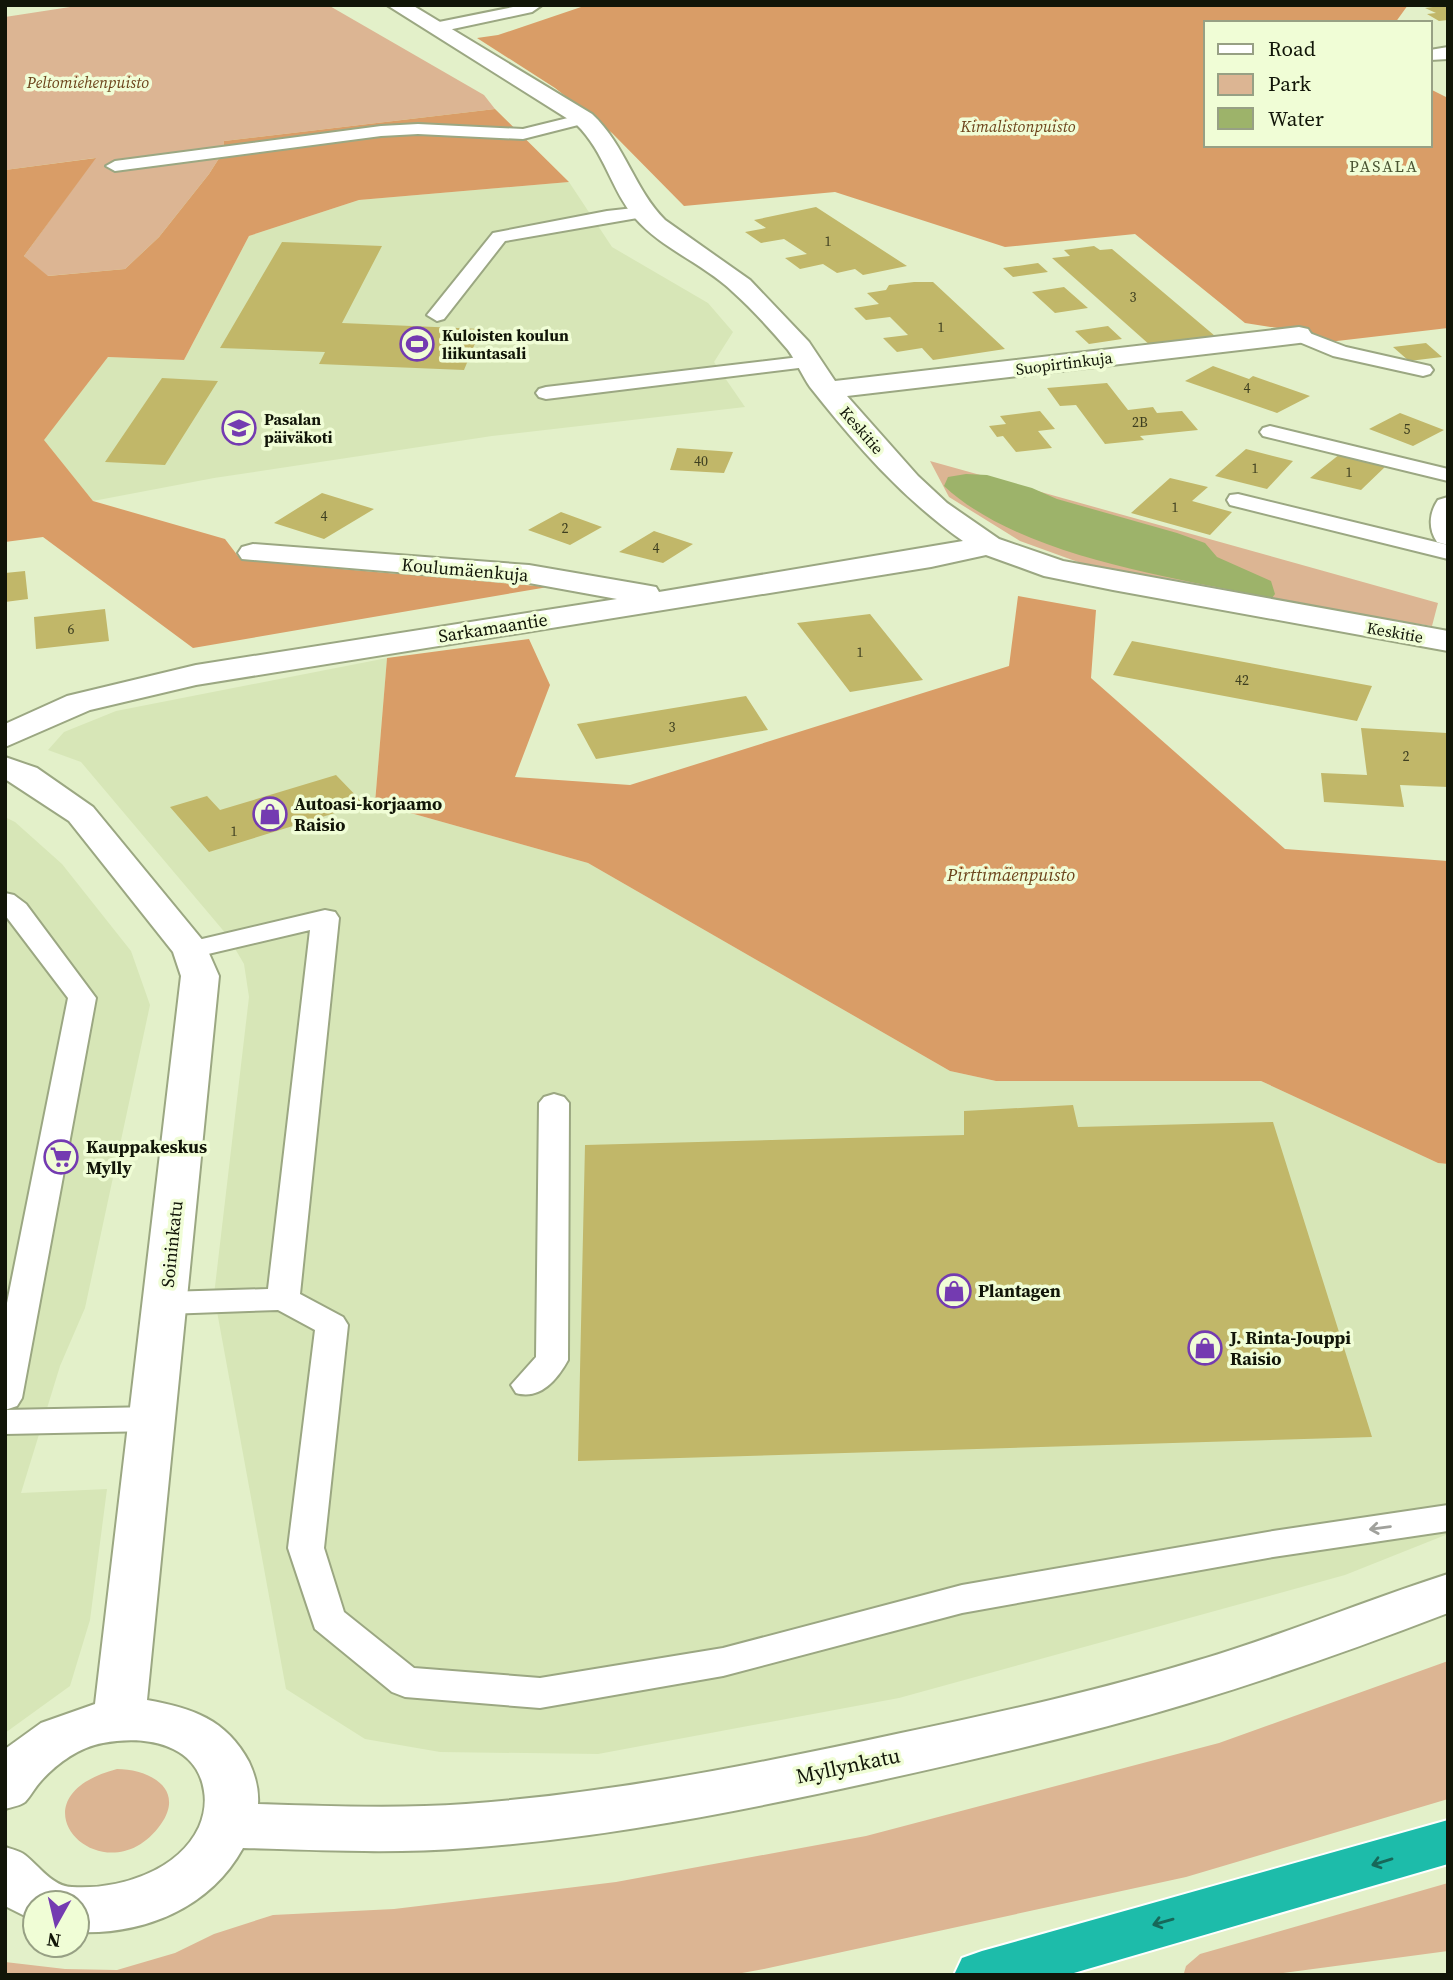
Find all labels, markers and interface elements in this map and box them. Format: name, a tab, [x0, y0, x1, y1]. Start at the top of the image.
legend	[1204, 21, 1432, 147]
text: Road	[1268, 34, 1316, 63]
text: Park	[1268, 69, 1312, 98]
park label: Peltomiehenpuisto	[26, 71, 149, 93]
text: Water	[1268, 104, 1324, 133]
park label: Kimalistonpuisto	[959, 115, 1076, 137]
district label: PASALA	[1349, 155, 1419, 177]
house number: 1	[825, 231, 832, 251]
house number: 3	[1130, 287, 1137, 307]
house number: 1	[938, 317, 945, 337]
place label: Kuloisten koulun liikuntasali	[442, 324, 569, 364]
sports icon: Kuloisten koulun liikuntasali	[398, 325, 436, 363]
street label: Suopirtinkuja	[1014, 346, 1114, 380]
house number: 4	[1244, 378, 1251, 398]
street label: Keskitie	[835, 401, 889, 459]
place label: Pasalan päiväkoti	[264, 408, 333, 448]
school or university icon: Pasalan päiväkoti	[220, 409, 258, 447]
house number: 2B	[1132, 412, 1148, 432]
house number: 5	[1404, 419, 1411, 439]
house number: 40	[694, 451, 708, 471]
house number: 1	[1252, 458, 1259, 478]
house number: 1	[1346, 462, 1353, 482]
house number: 1	[1172, 497, 1179, 517]
house number: 4	[321, 506, 328, 526]
house number: 2	[562, 518, 569, 538]
house number: 4	[653, 538, 660, 558]
street label: Koulumäenkuja	[401, 551, 530, 588]
street label: Sarkamaantie	[436, 607, 549, 648]
street label: Keskitie	[1365, 616, 1425, 648]
house number: 6	[68, 619, 75, 639]
house number: 1	[857, 642, 864, 662]
house number: 42	[1235, 670, 1249, 690]
house number: 3	[669, 717, 676, 737]
house number: 2	[1403, 746, 1410, 766]
place label: Autoasi-korjaamo Raisio	[294, 791, 442, 837]
shop icon: Autoasi-korjaamo Raisio	[251, 795, 289, 833]
house number: 1	[231, 821, 238, 841]
park label: Pirttimäenpuisto	[946, 862, 1075, 887]
place label: Kauppakeskus Mylly	[86, 1134, 207, 1180]
supermarket icon: Kauppakeskus Mylly	[42, 1138, 80, 1176]
street label: Soininkatu	[155, 1199, 188, 1289]
shop icon: Plantagen	[935, 1272, 973, 1310]
place label: Plantagen	[978, 1278, 1061, 1303]
place label: J. Rinta-Jouppi Raisio	[1229, 1325, 1351, 1371]
shop icon: J. Rinta-Jouppi Raisio	[1186, 1329, 1224, 1367]
one-way arrow	[1369, 1522, 1392, 1535]
street label: Myllynkatu	[793, 1740, 903, 1791]
one-way arrow	[1372, 1856, 1394, 1869]
north arrow	[21, 1889, 91, 1959]
one-way arrow	[1152, 1917, 1174, 1930]
text: N	[45, 1927, 62, 1955]

